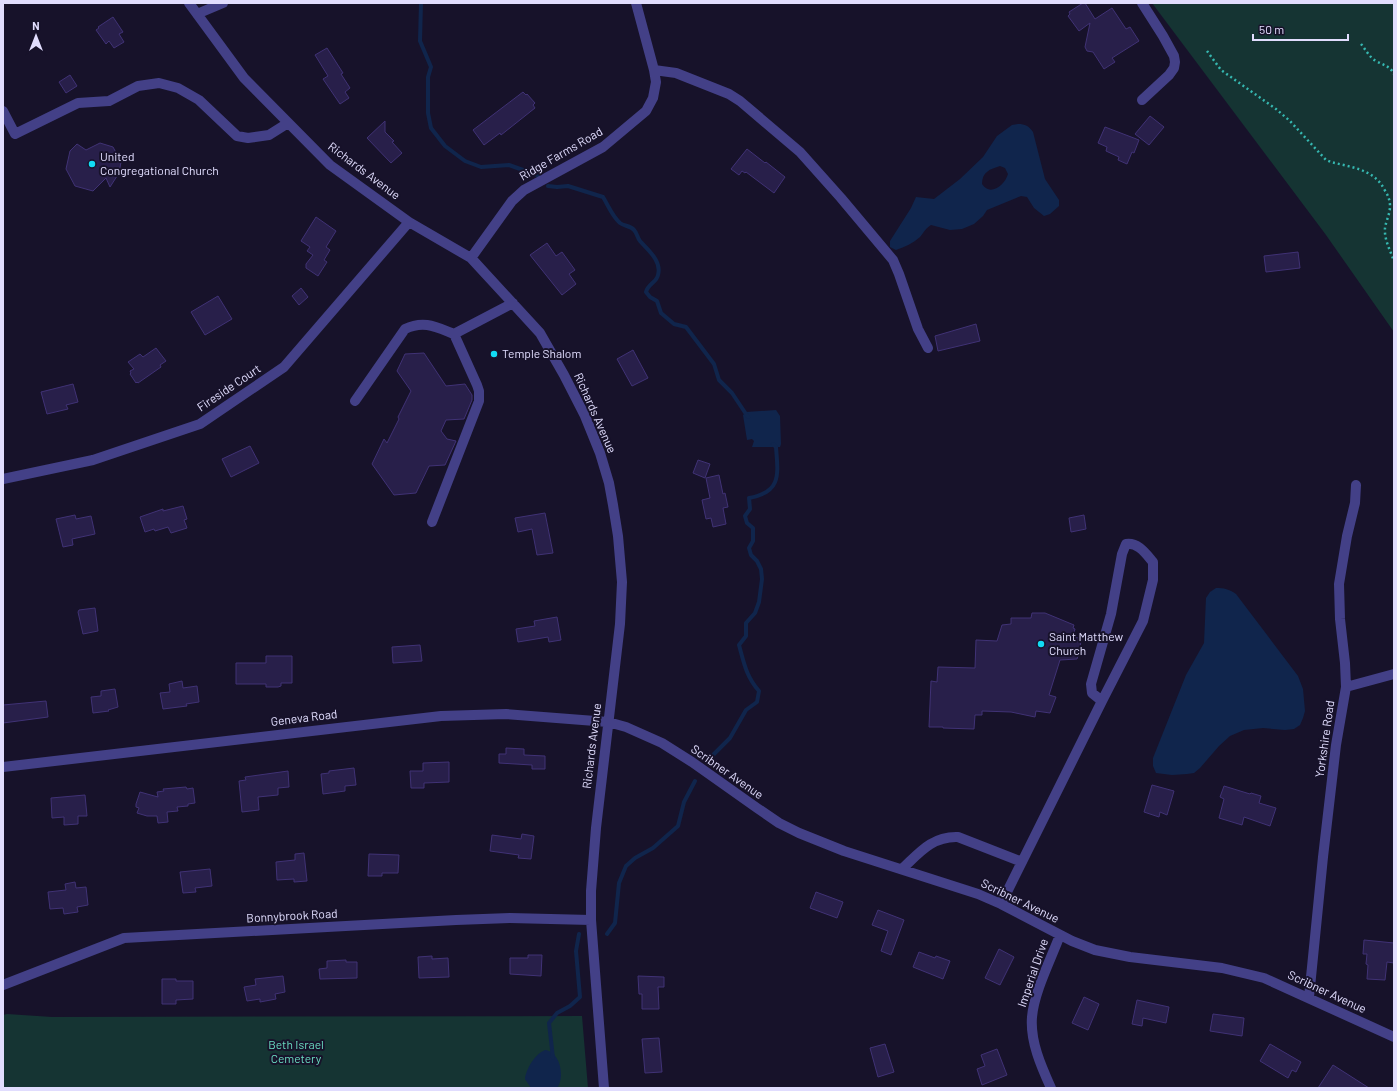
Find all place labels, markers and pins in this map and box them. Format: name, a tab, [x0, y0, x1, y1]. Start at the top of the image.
place label: United Congregational Church	[100, 149, 219, 177]
marker: United Congregational Church	[87, 159, 97, 169]
place label: Temple Shalom	[502, 346, 581, 360]
marker: Temple Shalom	[489, 349, 499, 359]
place label: Saint Matthew Church	[1049, 629, 1123, 657]
marker: Saint Matthew Church	[1036, 639, 1046, 649]

